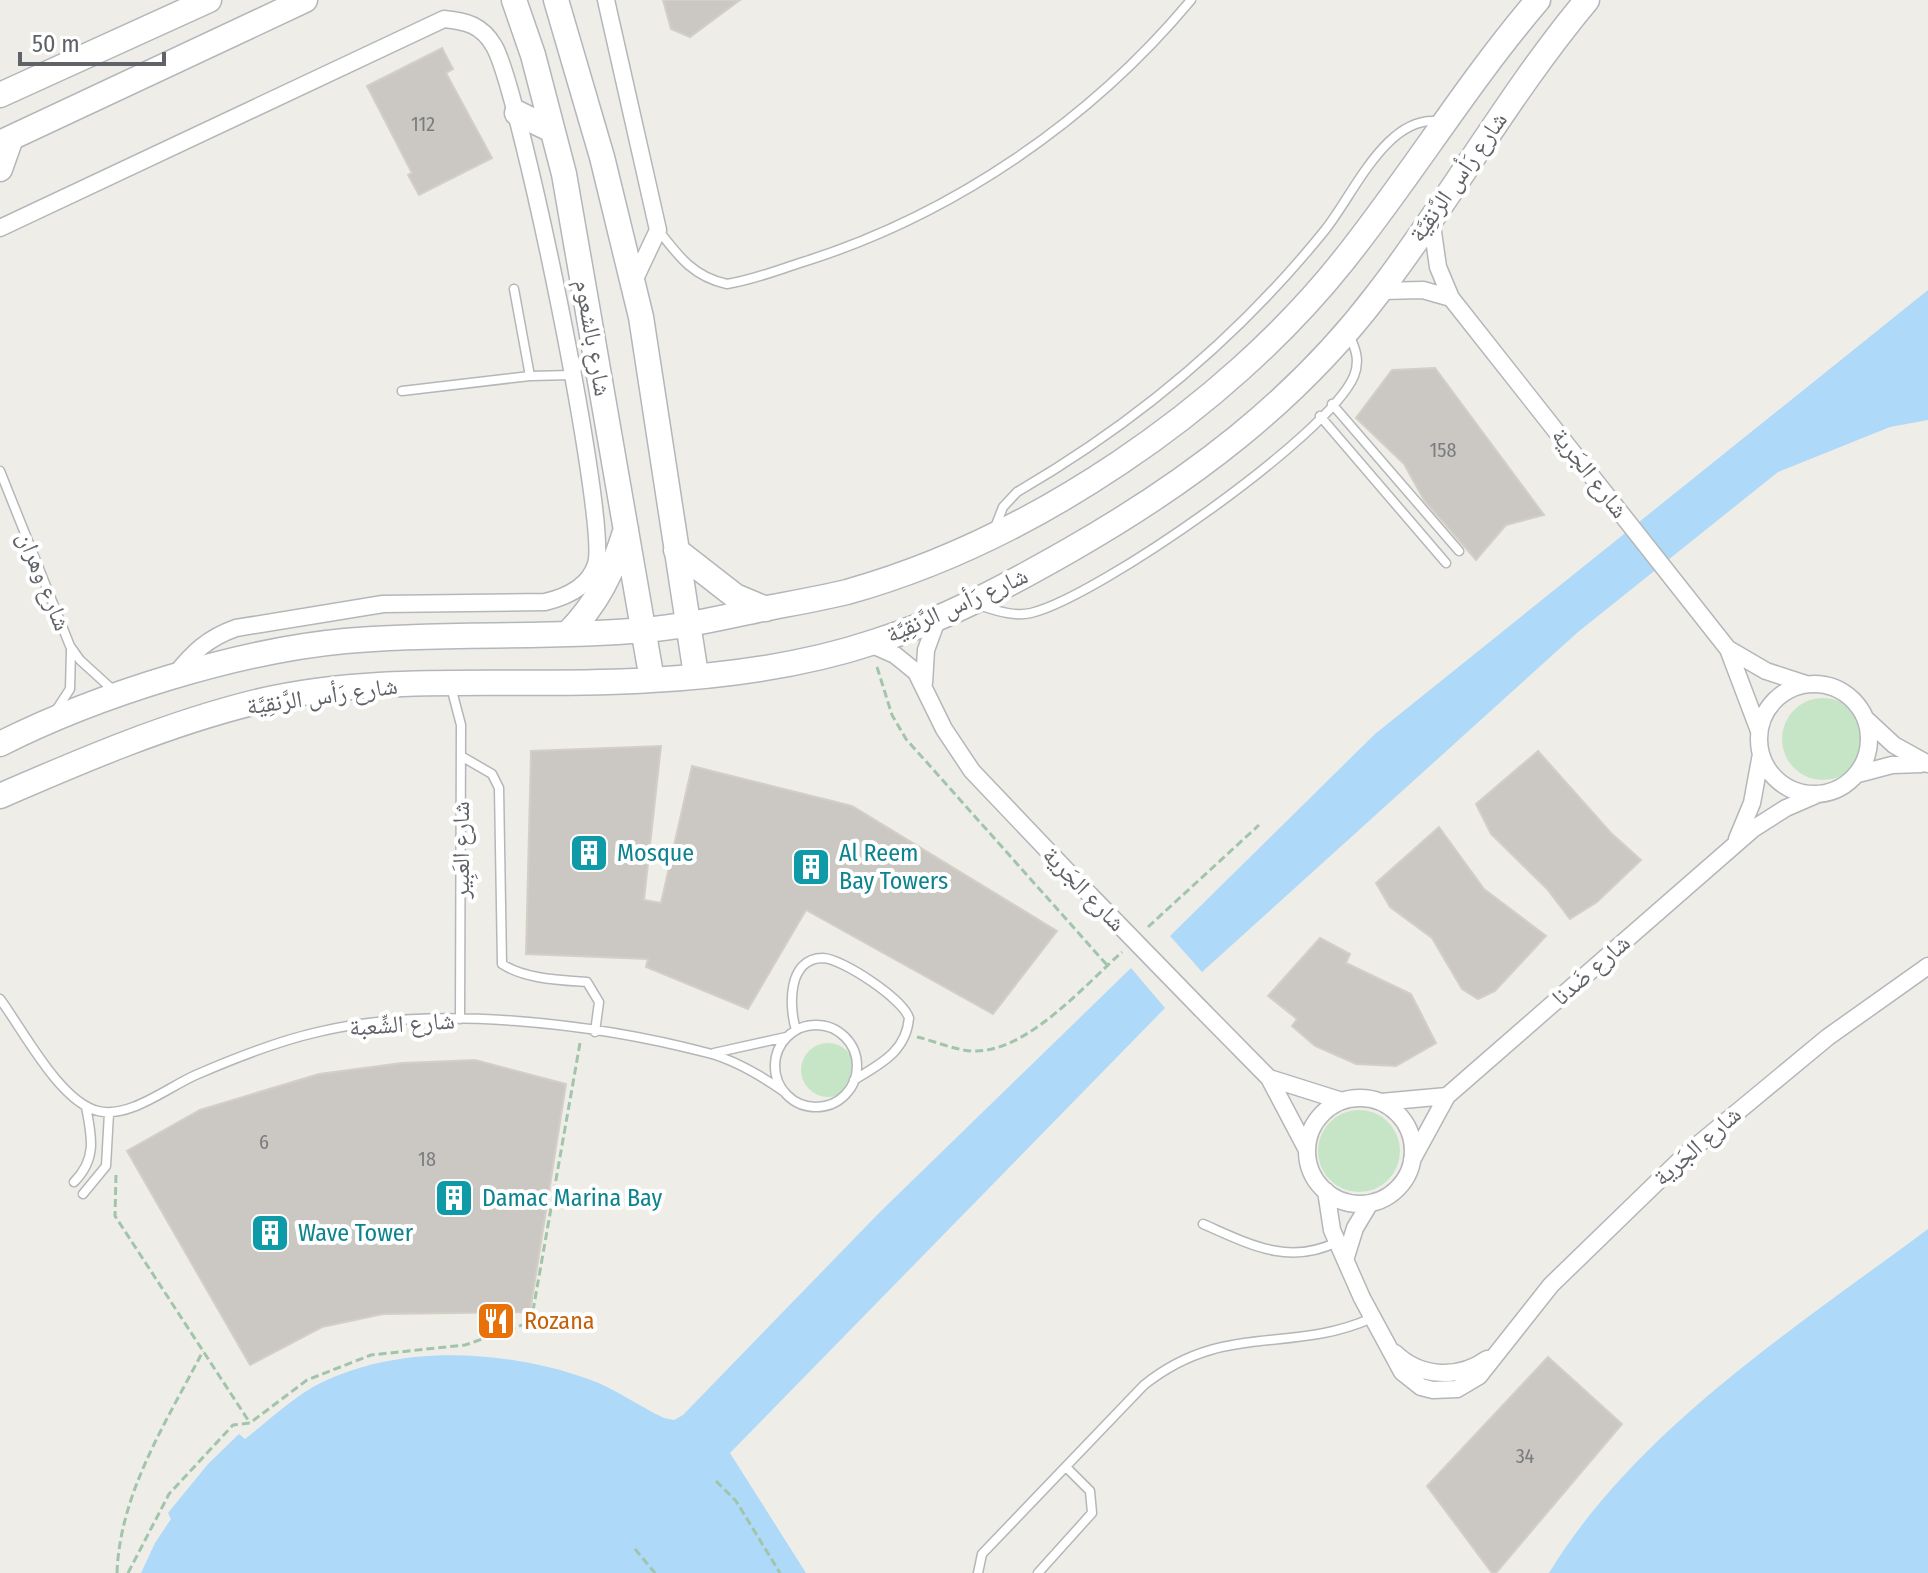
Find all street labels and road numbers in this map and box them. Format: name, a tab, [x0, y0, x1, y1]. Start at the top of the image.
street label: شارع رَأس الرَّنقِيَّة	[1403, 107, 1514, 248]
street label: شارع بالشعوم	[567, 278, 617, 399]
street label: شارع الجَرية	[1545, 422, 1634, 524]
street label: شارع وهران	[11, 527, 76, 635]
street label: شارع رَأس الرَّنقِيَّة	[882, 561, 1033, 650]
street label: شارع رَأس الرَّنقِيَّة	[245, 672, 399, 721]
street label: شارع العَبِير	[447, 801, 478, 900]
street label: شارع الجَرية	[1036, 841, 1131, 938]
street label: شارع ضَدنا	[1546, 929, 1636, 1012]
street label: شارع الشِّعبة	[348, 1006, 456, 1043]
street label: شارع الجَرية	[1648, 1100, 1747, 1192]

